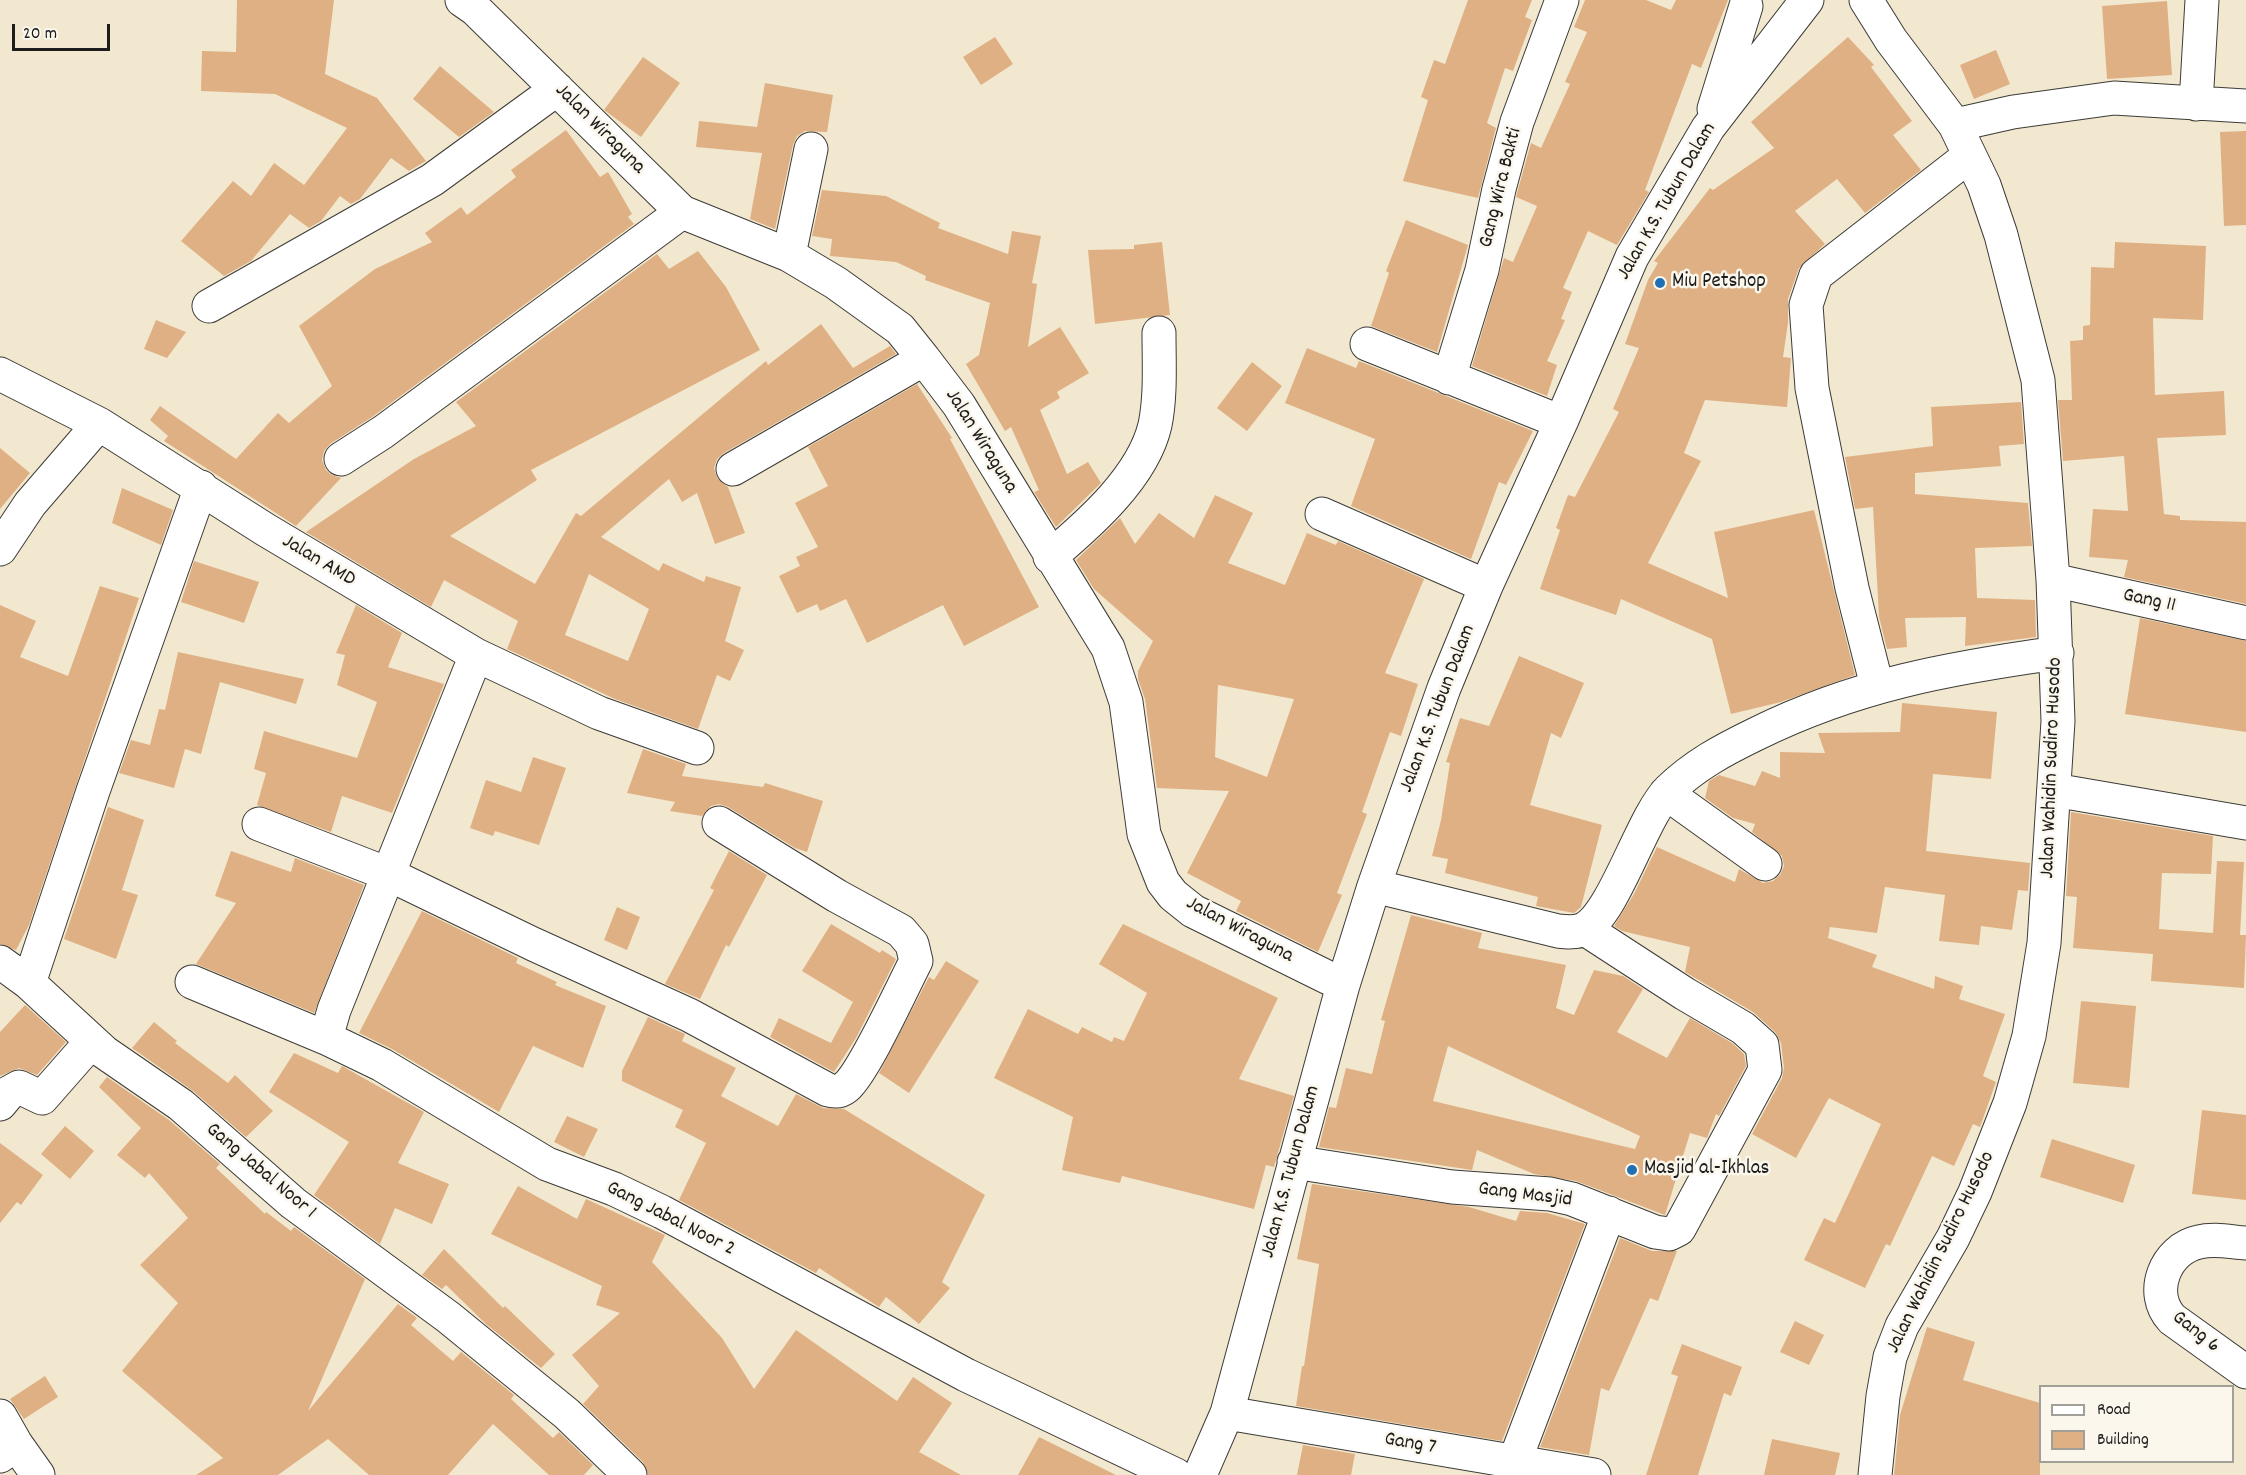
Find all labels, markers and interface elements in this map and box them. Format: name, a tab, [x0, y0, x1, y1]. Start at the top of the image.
scale bar	[15, 12, 112, 50]
text: 20 m	[23, 22, 57, 47]
street label: Jalan Wiraguna	[548, 79, 650, 181]
street label: Jalan K.S. Tubun Dalam	[1613, 119, 1723, 285]
street label: Gang Wira Bakti	[1475, 126, 1529, 250]
place label: Miu Petshop	[1672, 270, 1766, 296]
marker: Miu Petshop	[1653, 276, 1667, 290]
street label: Jalan Wiraguna	[938, 385, 1022, 499]
street label: Jalan AMD	[277, 530, 359, 594]
street label: Gang 11	[2120, 584, 2178, 620]
street label: Jalan K.S. Tubun Dalam	[1395, 622, 1483, 796]
street label: Jalan Wahidin Sudiro Husodo	[2037, 657, 2069, 879]
street label: Jalan Wiraguna	[1181, 892, 1297, 970]
street label: Jalan K.S. Tubun Dalam	[1257, 1083, 1327, 1261]
street label: Gang Jabal Noor 1	[200, 1118, 320, 1226]
street label: Jalan Wahidin Sudiro Husodo	[1882, 1148, 2002, 1358]
place label: Masjid al-Ikhlas	[1644, 1157, 1769, 1183]
marker: Masjid al-Ikhlas	[1625, 1163, 1639, 1177]
street label: Gang Jabal Noor 2	[601, 1177, 739, 1263]
street label: Gang Masjid	[1477, 1178, 1573, 1214]
street label: Gang 6	[2166, 1306, 2224, 1360]
legend	[2039, 1385, 2234, 1463]
text: Road	[2097, 1398, 2131, 1423]
street label: Gang 7	[1382, 1428, 1438, 1462]
text: Building	[2097, 1428, 2149, 1453]

